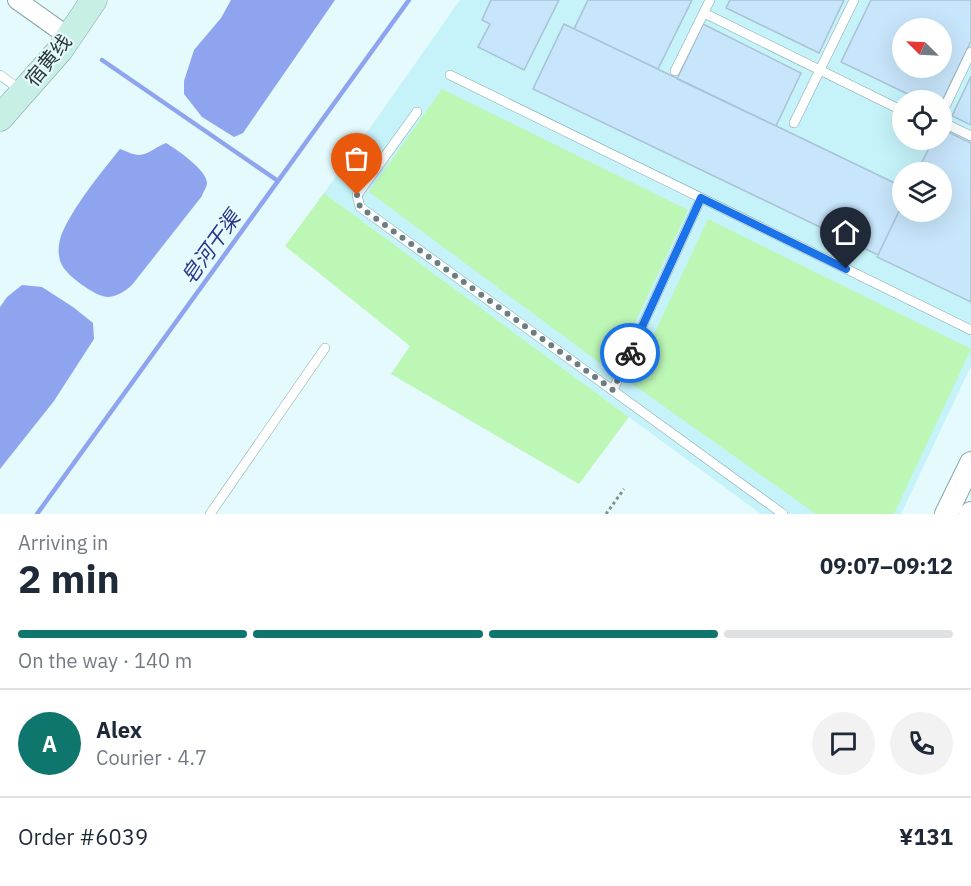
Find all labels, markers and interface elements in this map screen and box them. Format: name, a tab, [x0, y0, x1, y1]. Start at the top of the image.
north arrow	[892, 18, 952, 78]
map controls	[892, 18, 952, 222]
street label: 宿黄线	[19, 28, 77, 92]
button: locate	[892, 90, 952, 150]
pin	[331, 133, 382, 195]
icon: bag	[340, 142, 373, 175]
button: layers	[892, 162, 952, 222]
water label: 皂河干渠	[174, 202, 248, 289]
pin	[820, 207, 871, 269]
icon: home	[829, 216, 862, 249]
courier	[600, 323, 660, 383]
icon: bike	[614, 337, 647, 370]
text: Arriving in	[18, 529, 108, 556]
text: 09:07–09:12	[820, 551, 953, 580]
text: 2 min	[18, 553, 120, 604]
text: On the way · 140 m	[18, 647, 192, 674]
button: chat	[812, 712, 875, 775]
button: phone	[890, 712, 953, 775]
text: Alex	[96, 715, 142, 744]
text: A	[42, 729, 57, 758]
text: Courier · 4.7	[96, 744, 207, 771]
text: Order #6039	[18, 822, 148, 851]
text: ¥131	[899, 822, 953, 851]

